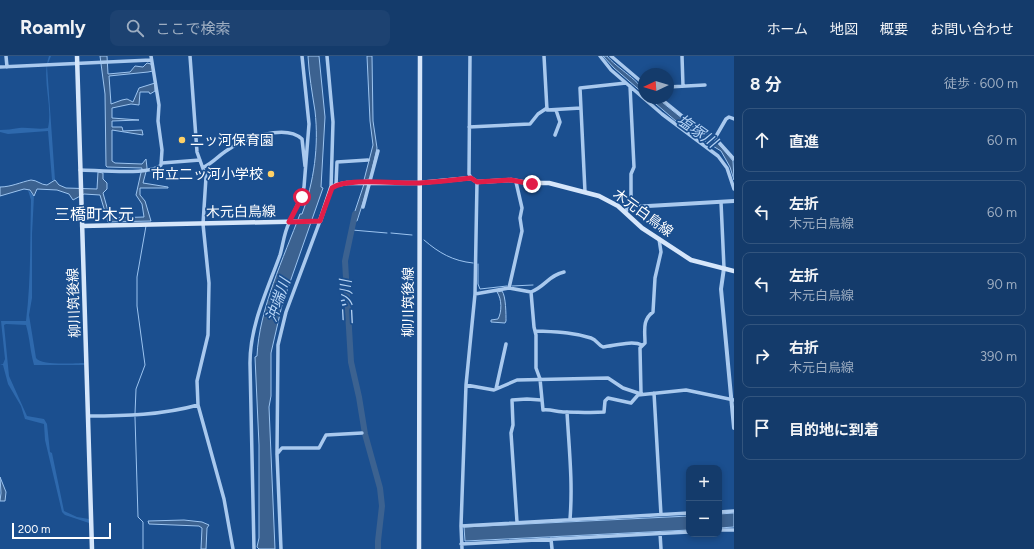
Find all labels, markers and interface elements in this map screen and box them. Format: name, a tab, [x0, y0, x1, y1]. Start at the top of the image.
search box	[110, 10, 390, 46]
text: Roamly	[20, 16, 86, 39]
icon: search	[124, 17, 146, 39]
text: ここで検索	[156, 20, 231, 38]
text: ホーム	[766, 21, 808, 38]
text: 地図	[830, 21, 858, 38]
text: 概要	[880, 21, 908, 38]
text: お問い合わせ	[930, 21, 1014, 38]
north arrow	[638, 68, 674, 104]
text: 8 分	[750, 74, 781, 94]
text: 徒歩 · 600 m	[944, 76, 1018, 91]
water label: 塩塚川	[673, 111, 722, 152]
icon: ahead	[751, 129, 773, 151]
place label: 二ッ河保育園	[190, 132, 274, 149]
text: 直進	[789, 133, 819, 151]
text: 60 m	[987, 133, 1017, 148]
marker: 二ッ河保育園	[177, 135, 187, 145]
place label: 市立二ッ河小学校	[151, 166, 263, 183]
marker: 市立二ッ河小学校	[266, 169, 276, 179]
route end	[523, 175, 541, 193]
street label: 木元白鳥線	[610, 186, 676, 240]
route start	[293, 188, 311, 206]
text: 左折	[789, 195, 819, 213]
icon: left	[751, 201, 773, 223]
street label: 木元白鳥線	[206, 203, 276, 221]
district label: 三橋町木元	[54, 205, 134, 224]
text: 60 m	[987, 205, 1017, 220]
text: 木元白鳥線	[789, 216, 854, 231]
street label: 柳川筑後線	[400, 267, 417, 337]
text: 左折	[789, 267, 819, 285]
street label: 柳川筑後線	[64, 268, 84, 338]
icon: left	[751, 273, 773, 295]
water label: 沖端川	[262, 274, 294, 324]
water label: 二ツ川	[337, 277, 357, 325]
text: 90 m	[987, 277, 1017, 292]
text: 木元白鳥線	[789, 288, 854, 303]
text: 右折	[789, 339, 819, 357]
icon: right	[751, 345, 773, 367]
text: 390 m	[980, 349, 1017, 364]
text: 木元白鳥線	[789, 360, 854, 375]
icon: arrive	[751, 417, 773, 439]
text: 目的地に到着	[789, 421, 879, 439]
map controls	[686, 465, 722, 537]
button: +	[686, 465, 722, 501]
button: −	[686, 501, 722, 537]
scale bar	[12, 521, 111, 540]
text: 200 m	[18, 523, 50, 536]

